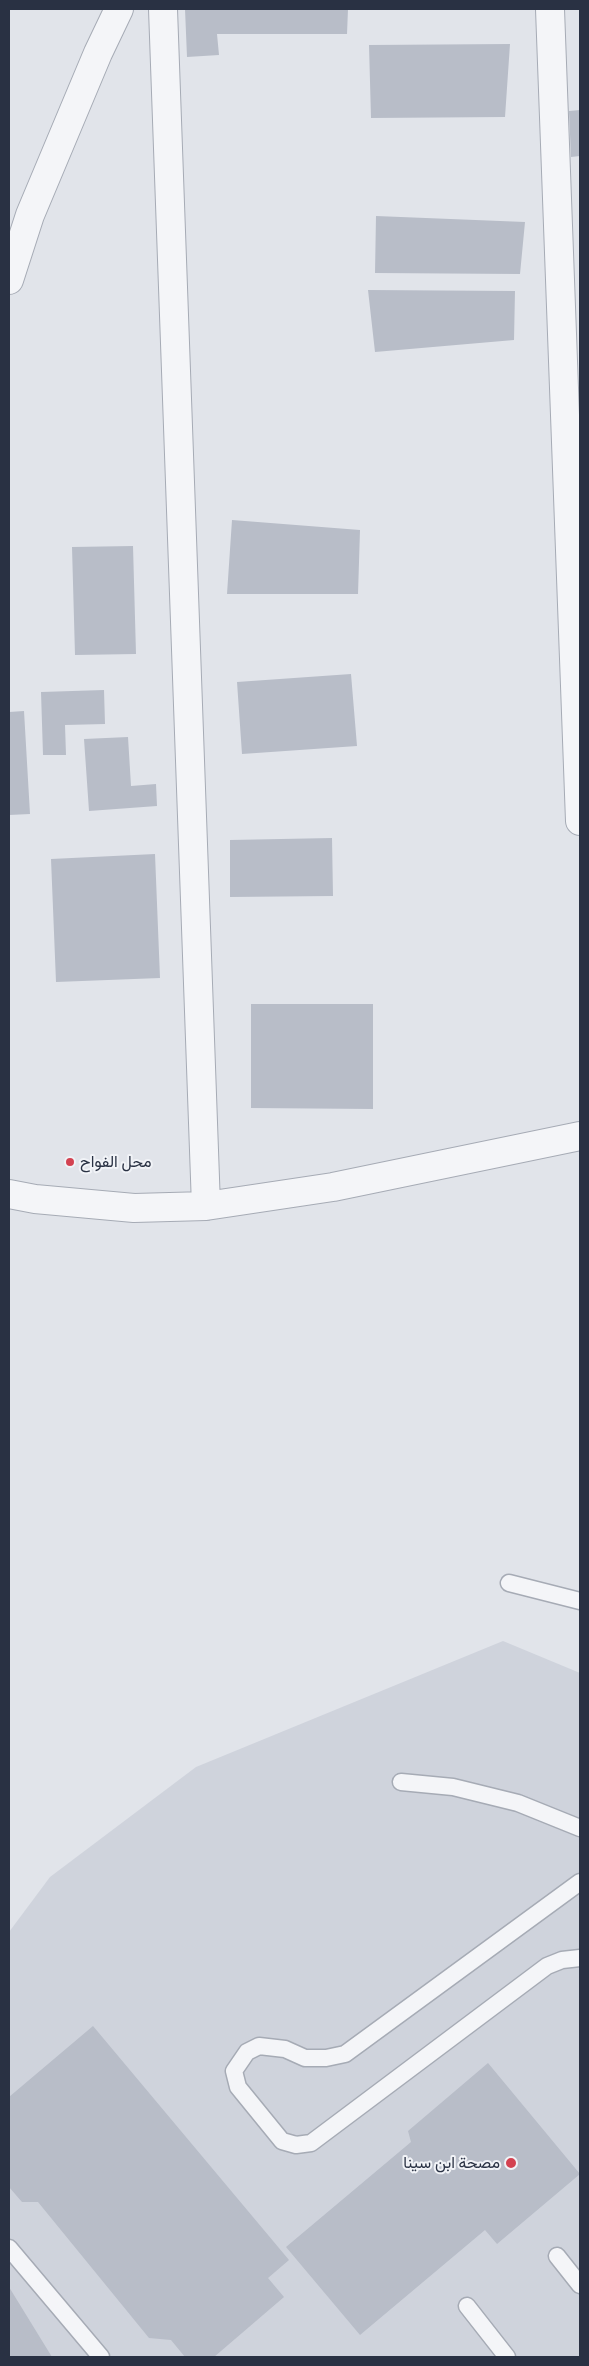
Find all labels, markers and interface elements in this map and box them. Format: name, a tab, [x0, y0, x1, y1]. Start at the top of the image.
place label: محل الفواح	[80, 1152, 152, 1172]
marker: محل الفواح	[64, 1156, 76, 1168]
place label: مصحة ابن سينا	[403, 2153, 500, 2173]
marker: مصحة ابن سينا	[504, 2156, 518, 2170]

